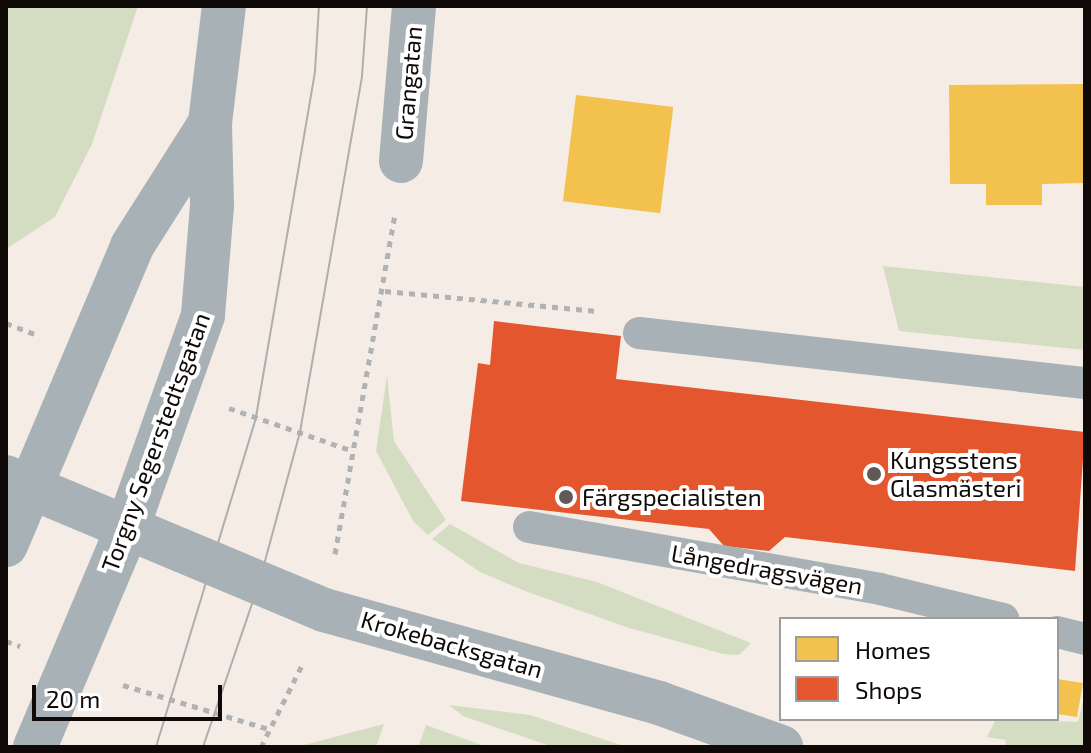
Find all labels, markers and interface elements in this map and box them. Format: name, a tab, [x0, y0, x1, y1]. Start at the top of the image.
street label: Grangatan	[389, 25, 427, 141]
street label: Torgny Segerstedtsgatan	[95, 308, 215, 576]
place label: Kungsstens Glasmästeri	[890, 446, 1022, 502]
marker: Kungsstens Glasmästeri	[865, 465, 883, 483]
place label: Färgspecialisten	[582, 483, 762, 511]
marker: Färgspecialisten	[557, 488, 575, 506]
street label: Långedragsvägen	[669, 538, 865, 600]
street label: Krokebacksgatan	[358, 604, 546, 684]
legend	[779, 617, 1059, 721]
text: Homes	[855, 635, 931, 664]
scale bar	[36, 669, 226, 719]
text: Shops	[855, 675, 922, 704]
text: 20 m	[46, 684, 100, 713]

